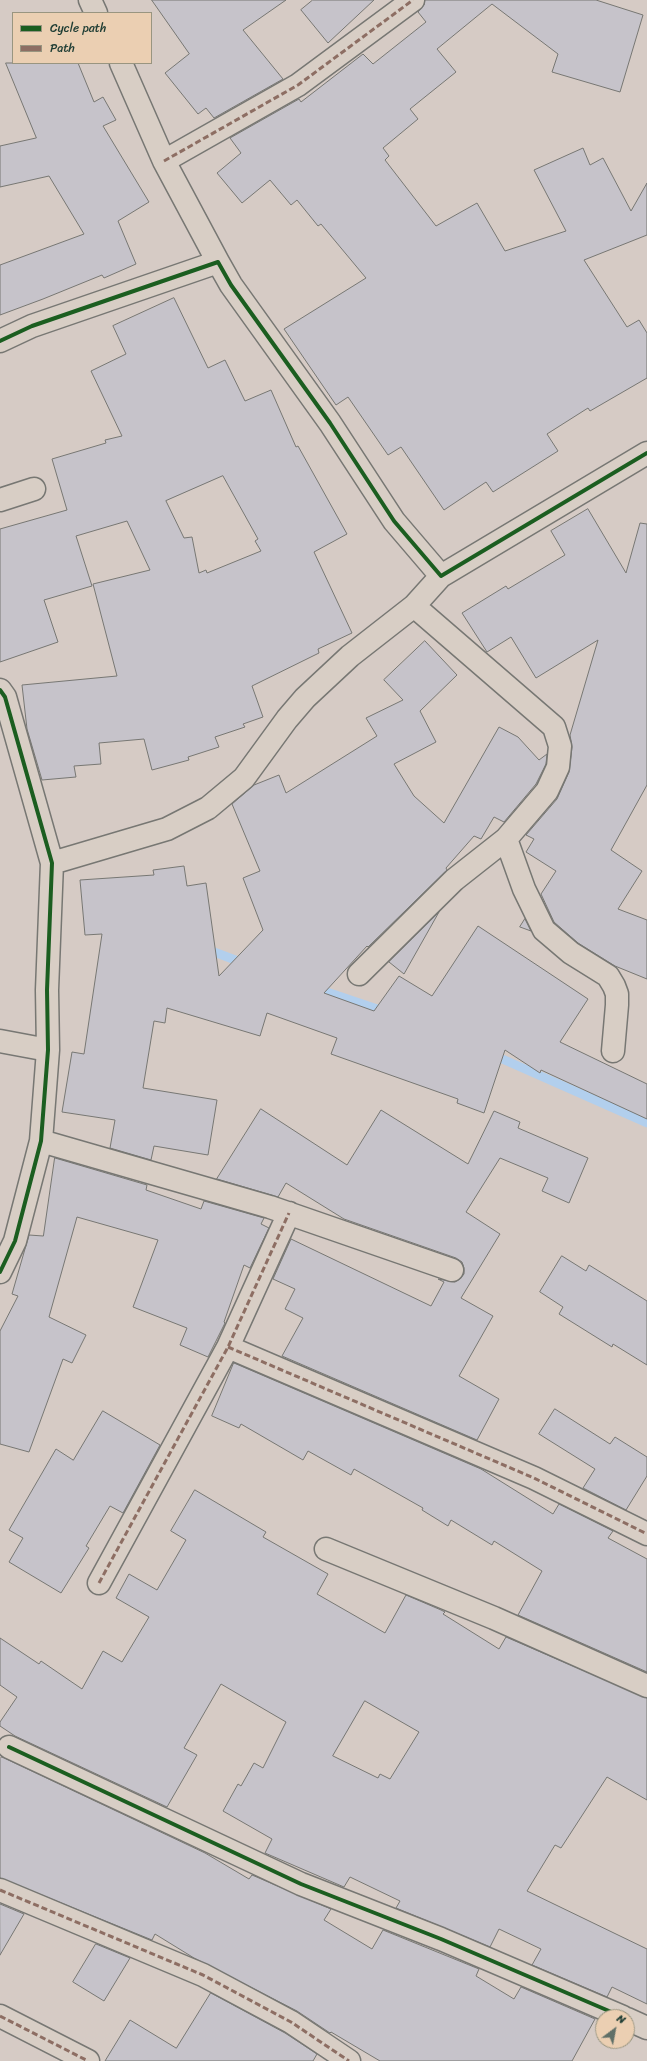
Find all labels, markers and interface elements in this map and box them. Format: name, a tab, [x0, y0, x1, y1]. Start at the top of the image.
legend	[12, 12, 152, 64]
text: Cycle path	[50, 17, 106, 39]
text: Path	[50, 37, 75, 59]
north arrow	[595, 2009, 635, 2049]
text: N	[613, 2009, 629, 2029]

